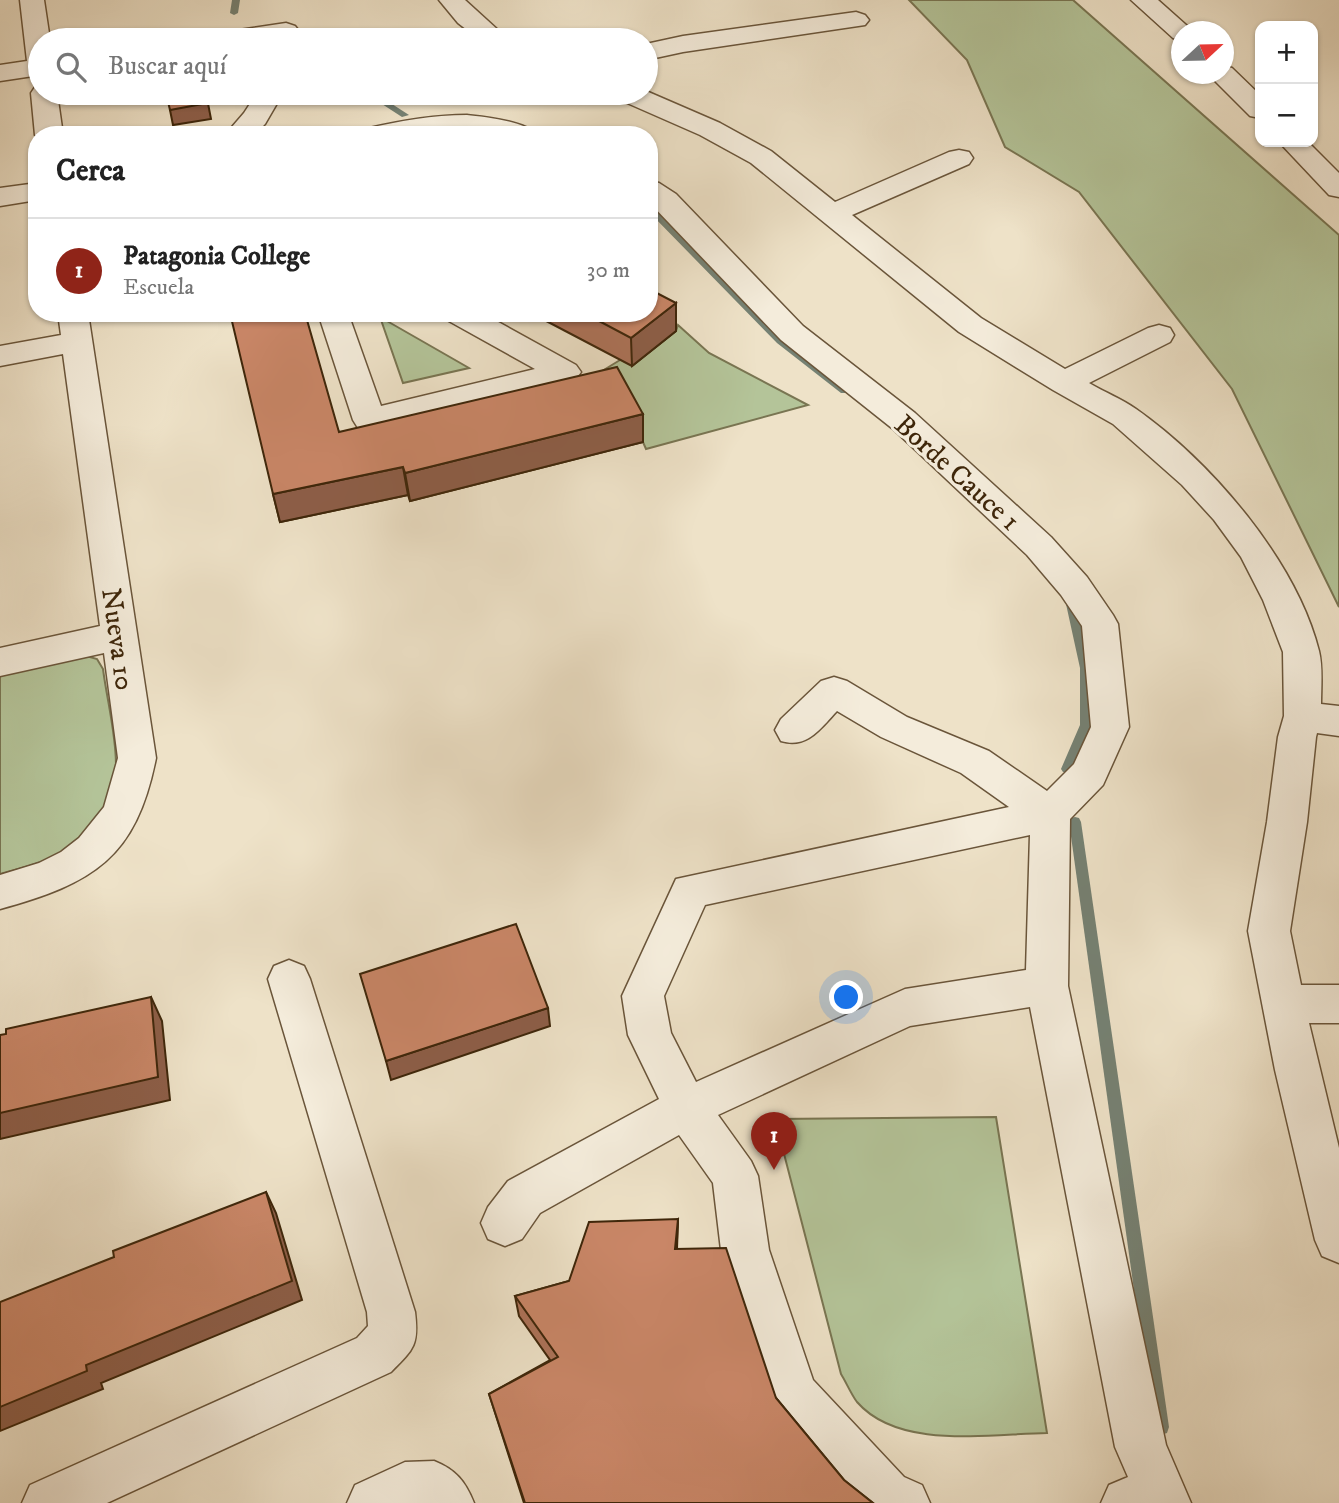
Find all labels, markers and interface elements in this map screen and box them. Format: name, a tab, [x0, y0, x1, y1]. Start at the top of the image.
north arrow	[1171, 21, 1234, 84]
map controls	[1255, 21, 1318, 147]
button: +	[1255, 21, 1318, 84]
search box	[28, 28, 658, 105]
icon: search	[52, 48, 90, 86]
text: Buscar aquí	[108, 50, 226, 83]
button: −	[1255, 84, 1318, 147]
text: Cerca	[56, 153, 125, 190]
text: Patagonia College	[123, 240, 310, 273]
text: 1	[75, 256, 83, 285]
text: 30 m	[587, 256, 630, 285]
text: Escuela	[123, 273, 194, 302]
street label: Borde Cauce 1	[887, 408, 1027, 539]
street label: Nueva 10	[93, 586, 142, 693]
your location	[829, 980, 863, 1014]
pin: 1	[751, 1112, 797, 1170]

